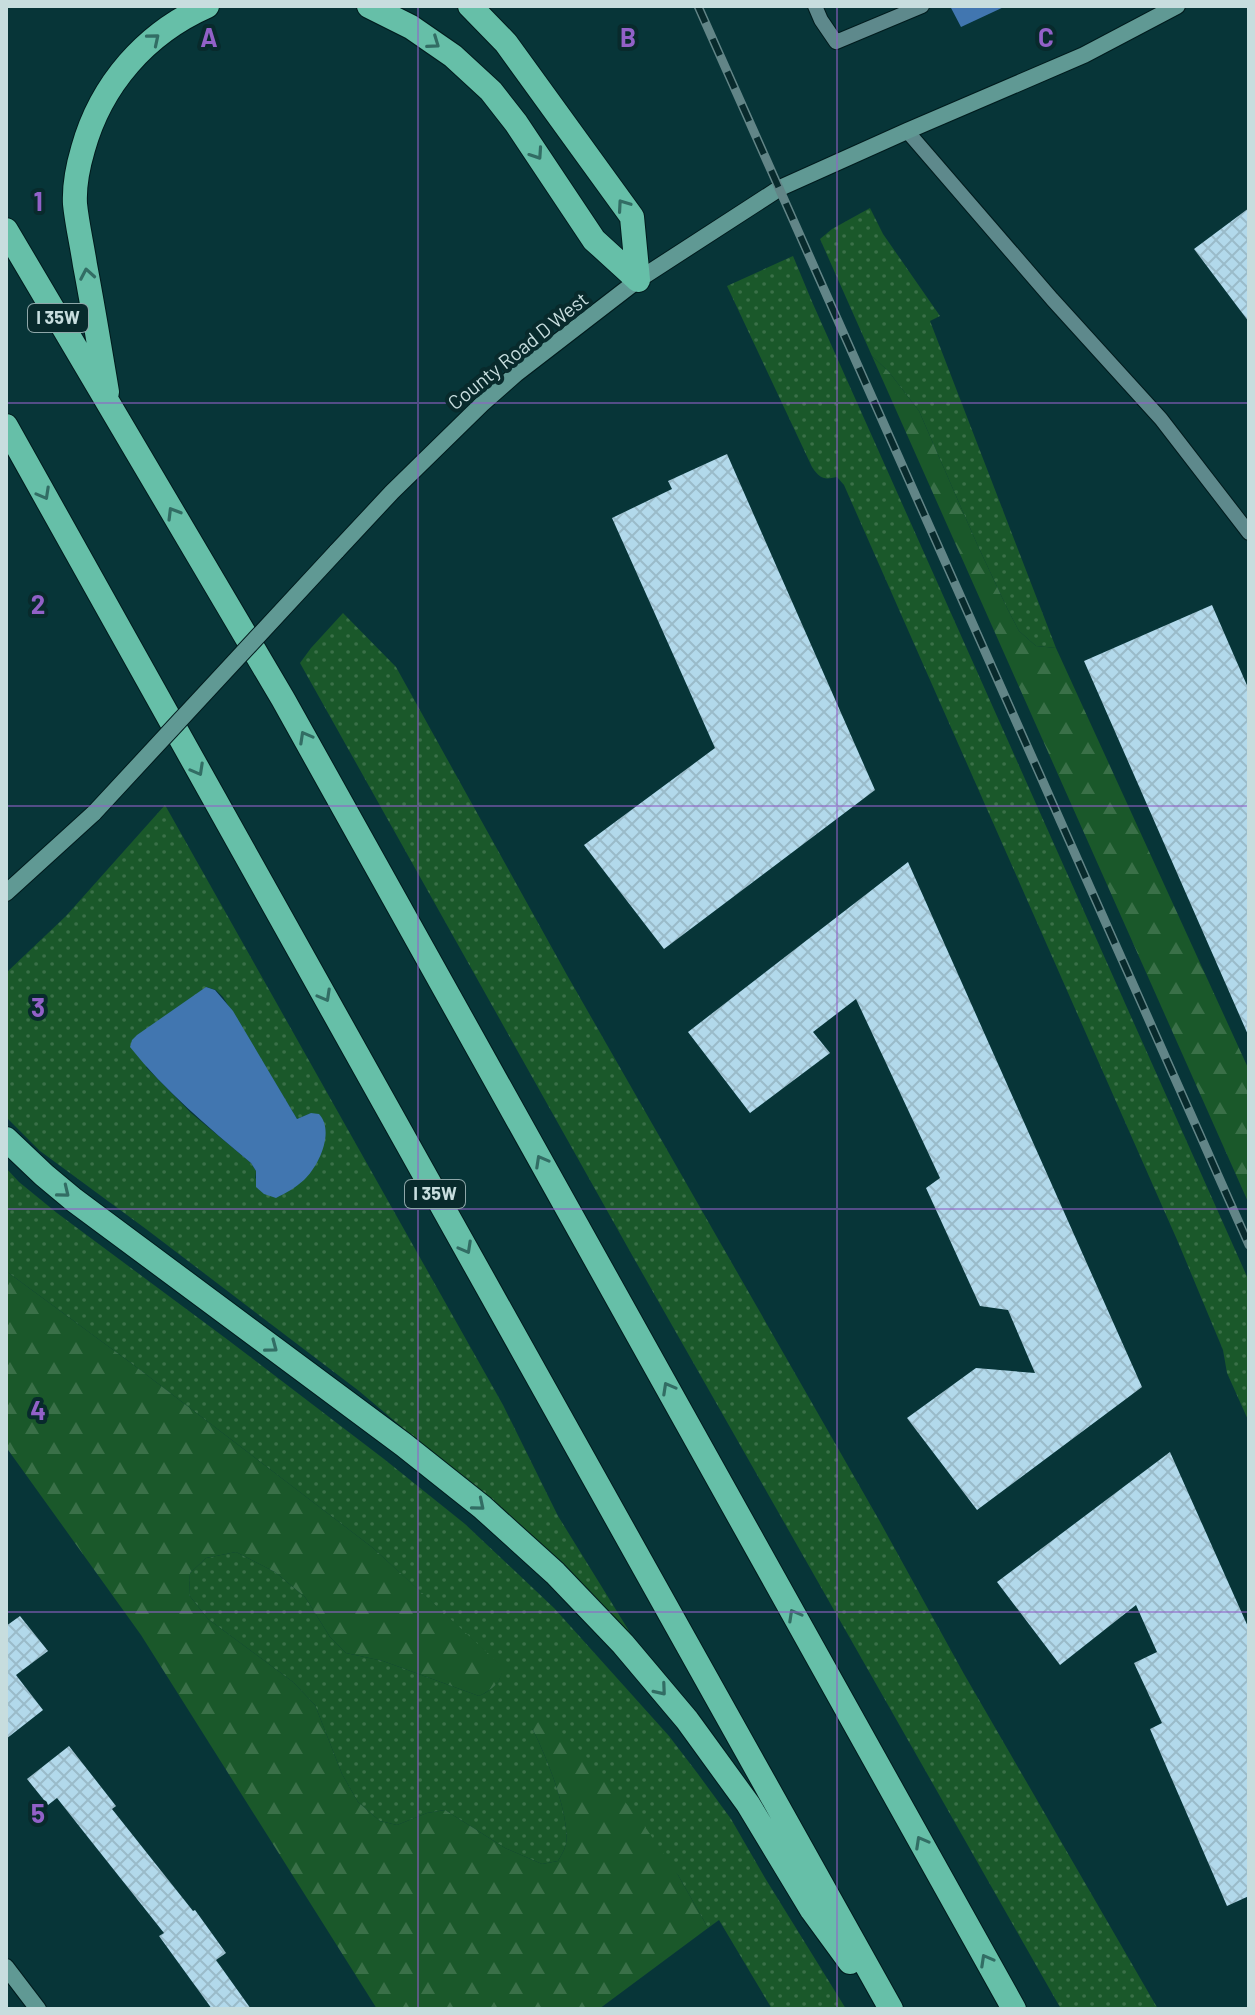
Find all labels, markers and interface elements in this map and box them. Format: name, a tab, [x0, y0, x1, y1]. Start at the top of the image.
text: A	[200, 21, 218, 52]
text: B	[620, 21, 636, 52]
text: C	[1038, 21, 1054, 52]
one-way arrow	[426, 33, 440, 48]
one-way arrow	[144, 34, 159, 49]
one-way arrow	[527, 145, 542, 160]
text: 1	[33, 185, 43, 216]
one-way arrow	[618, 199, 633, 213]
one-way arrow	[80, 267, 97, 281]
street label: County Road D West	[442, 286, 592, 414]
road number: I 35W	[28, 304, 88, 332]
one-way arrow	[34, 485, 50, 499]
one-way arrow	[167, 507, 183, 522]
text: 2	[31, 588, 45, 619]
one-way arrow	[299, 731, 314, 746]
one-way arrow	[188, 761, 204, 775]
one-way arrow	[315, 988, 331, 1002]
text: 3	[31, 991, 45, 1022]
one-way arrow	[535, 1155, 551, 1170]
road number: I 35W	[405, 1180, 465, 1208]
one-way arrow	[55, 1182, 69, 1197]
one-way arrow	[456, 1240, 471, 1254]
one-way arrow	[263, 1338, 278, 1352]
one-way arrow	[662, 1382, 678, 1397]
text: 4	[30, 1394, 46, 1425]
one-way arrow	[470, 1495, 484, 1510]
one-way arrow	[788, 1609, 804, 1624]
one-way arrow	[651, 1680, 666, 1695]
text: 5	[31, 1797, 45, 1828]
one-way arrow	[915, 1836, 931, 1851]
one-way arrow	[981, 1953, 996, 1968]

